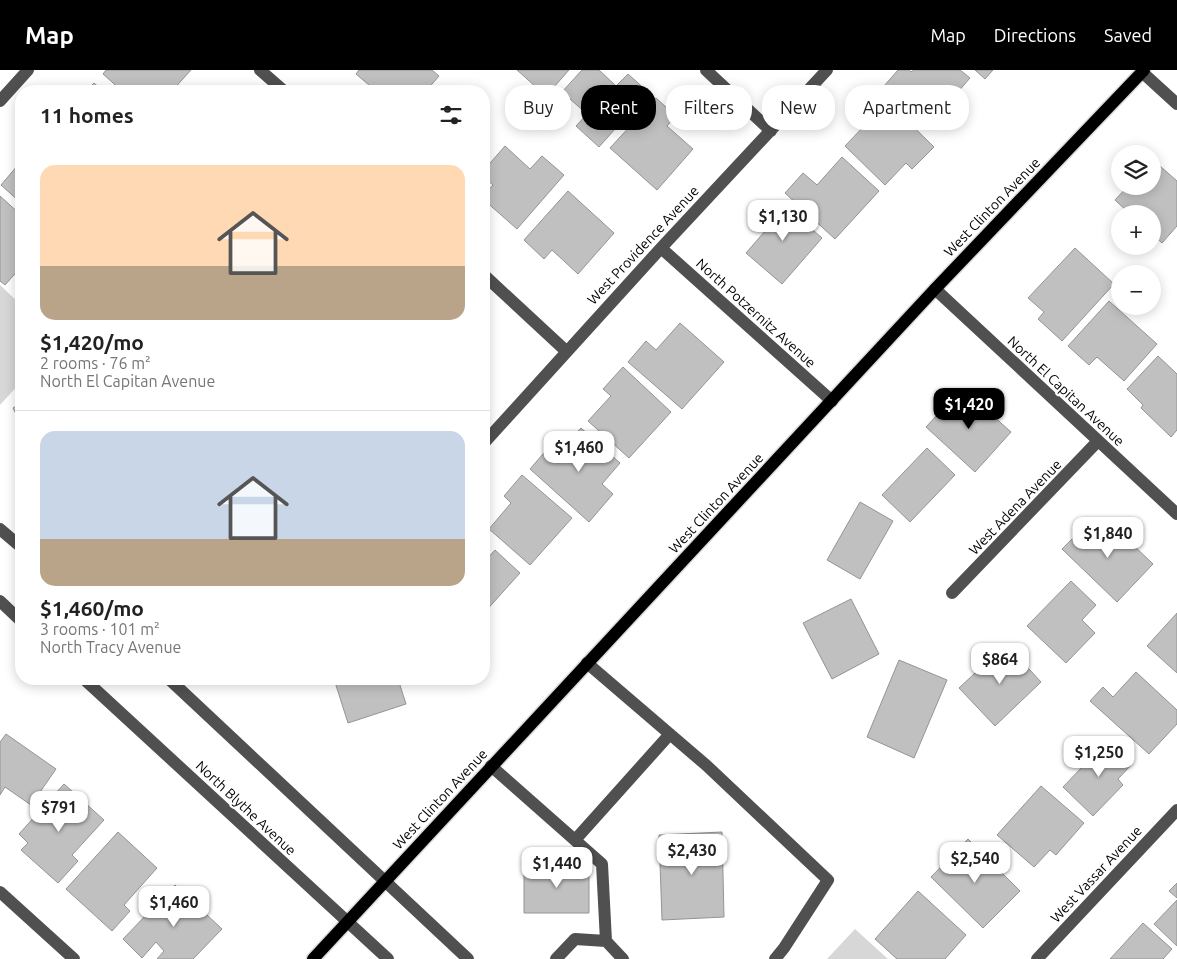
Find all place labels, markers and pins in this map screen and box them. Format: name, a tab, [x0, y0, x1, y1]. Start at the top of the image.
pin: $1,130	[742, 200, 824, 242]
pin: $1,420	[928, 388, 1010, 430]
pin: $1,460	[538, 430, 620, 473]
pin: $1,840	[1067, 516, 1149, 559]
pin: $864	[970, 642, 1030, 685]
pin: $1,250	[1058, 736, 1140, 778]
pin: $791	[29, 790, 89, 833]
pin: $2,430	[651, 834, 733, 876]
pin: $2,540	[934, 842, 1016, 884]
pin: $1,440	[516, 846, 598, 889]
pin: $1,460	[133, 886, 215, 928]

